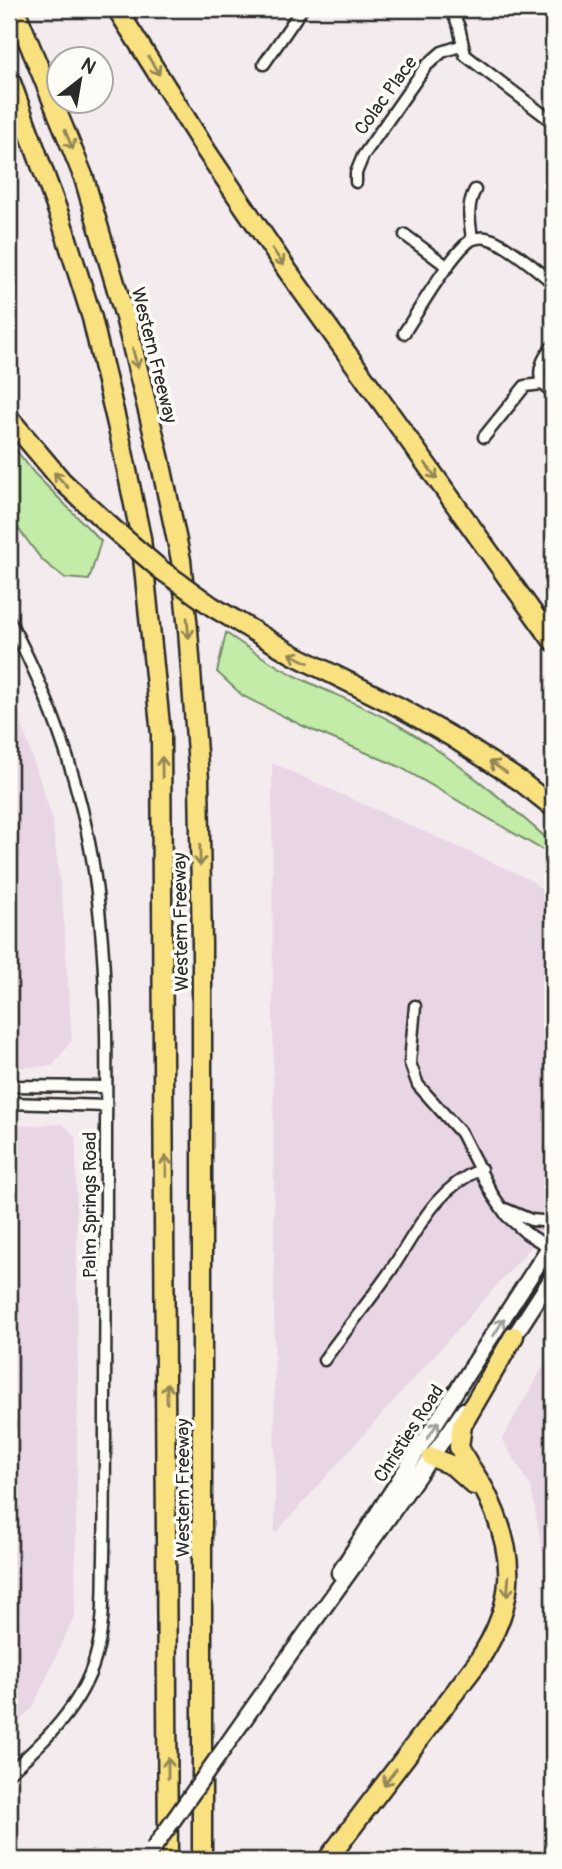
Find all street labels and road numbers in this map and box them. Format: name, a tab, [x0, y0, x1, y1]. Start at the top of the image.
street label: Colac Place	[349, 51, 423, 140]
street label: Western Freeway	[126, 285, 183, 426]
street label: Western Freeway	[168, 852, 194, 992]
street label: Palm Springs Road	[78, 1132, 102, 1278]
street label: Christies Road	[368, 1380, 449, 1487]
street label: Western Freeway	[171, 1418, 195, 1558]

